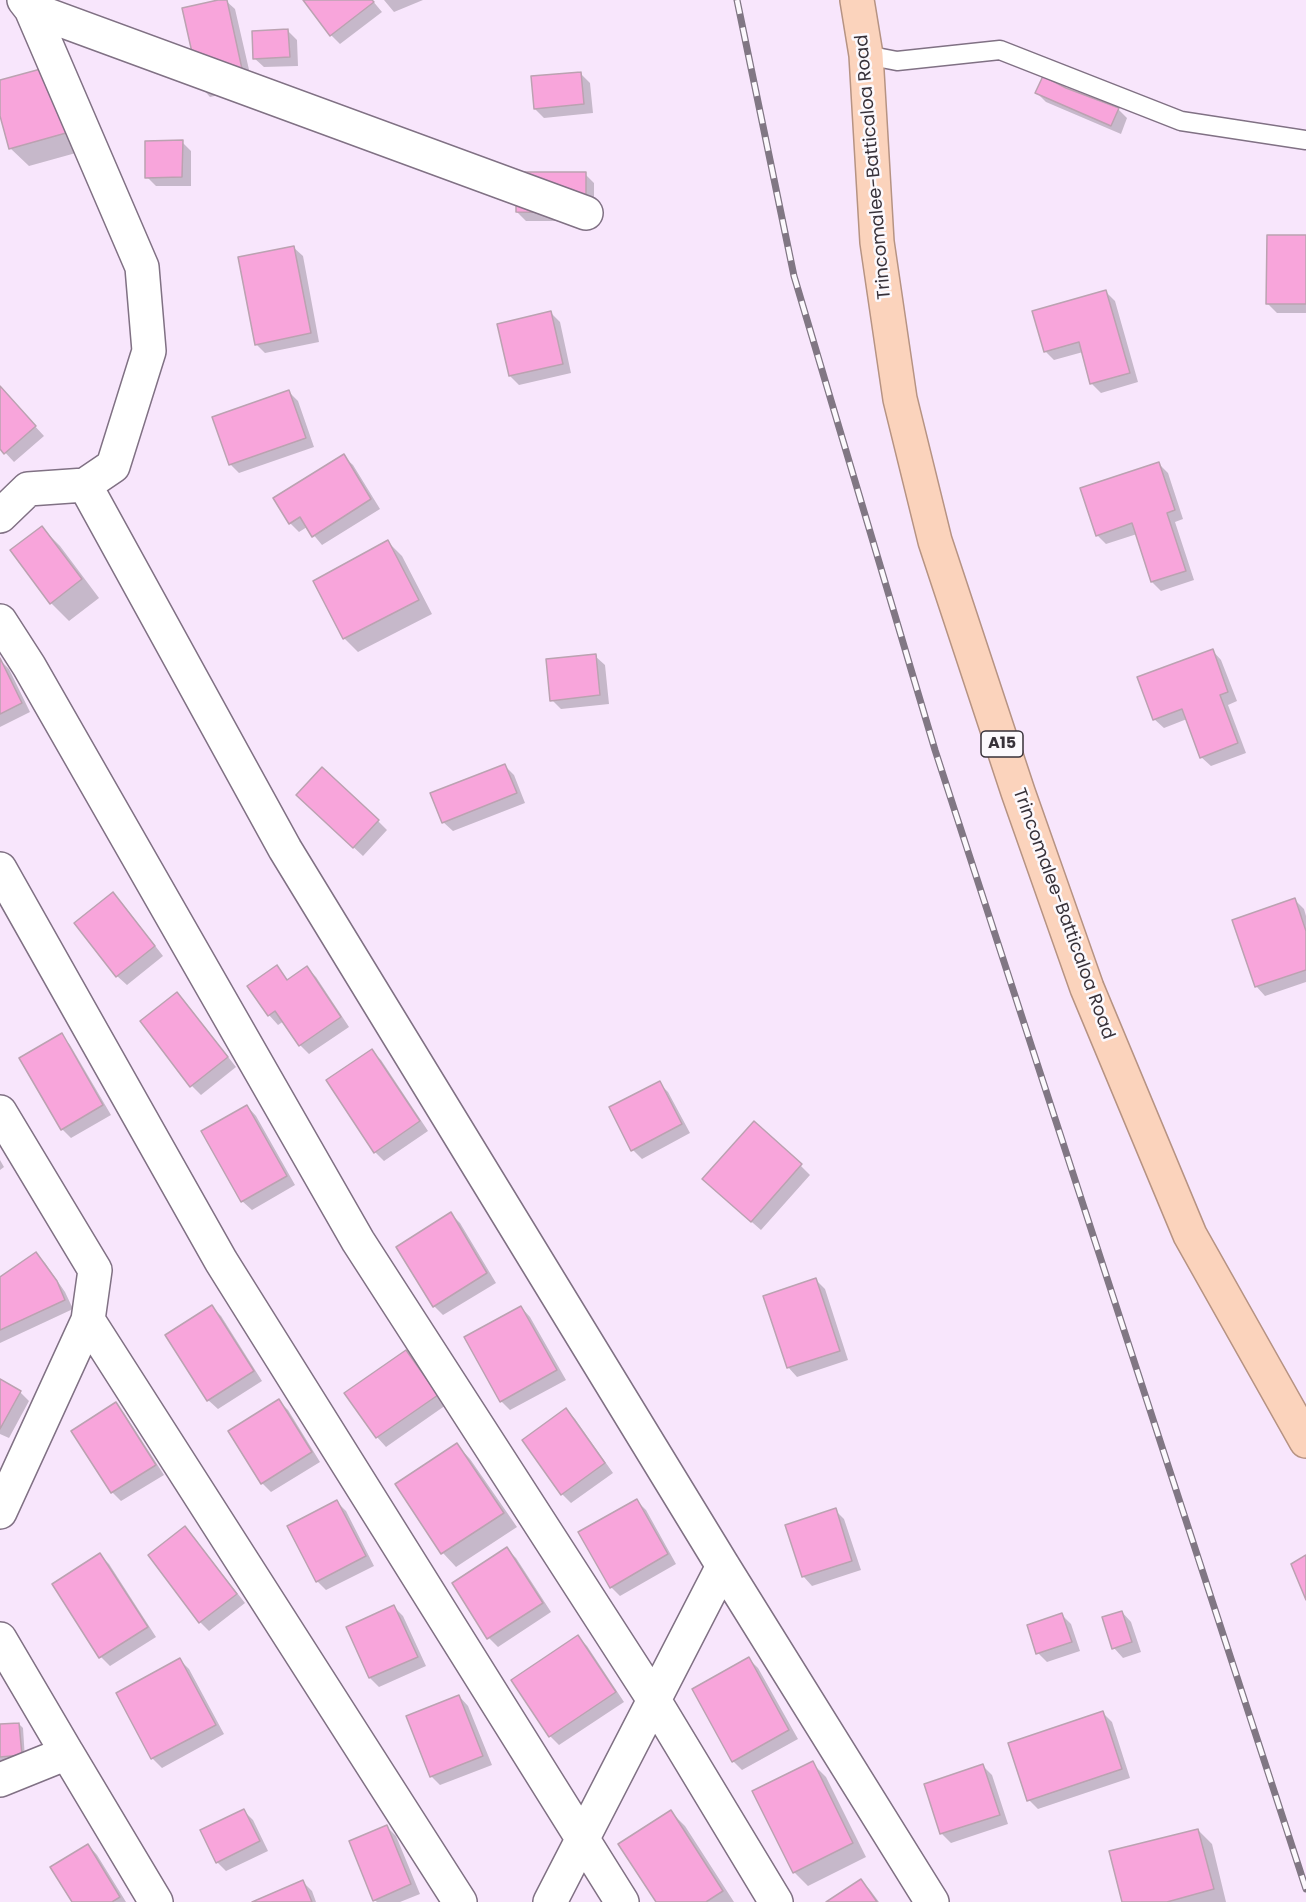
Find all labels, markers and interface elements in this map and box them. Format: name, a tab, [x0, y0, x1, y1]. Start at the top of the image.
street label: Trincomalee-Batticaloa Road	[852, 34, 896, 300]
road number: A15	[981, 731, 1023, 757]
street label: Trincomalee-Batticaloa Road	[1007, 785, 1119, 1043]

